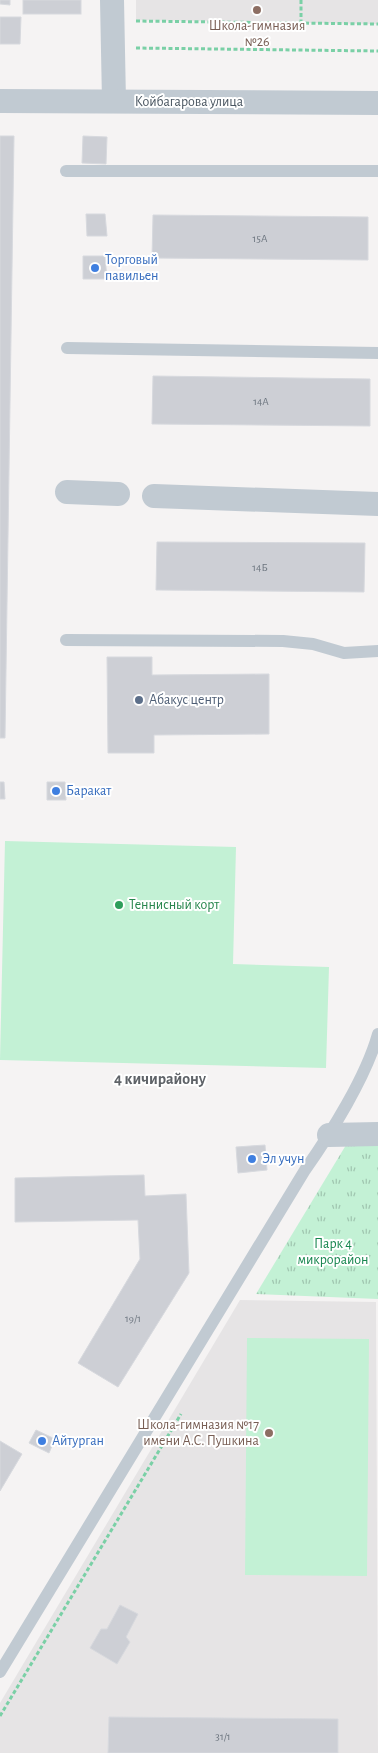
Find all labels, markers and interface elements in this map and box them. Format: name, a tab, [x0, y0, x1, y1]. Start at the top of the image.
marker: Школа-гимназия №26	[251, 4, 263, 16]
place label: Школа-гимназия №26	[209, 19, 305, 49]
street label: Койбагарова улица	[135, 95, 244, 109]
house number: 15А	[253, 233, 268, 244]
place label: Торговый павильен	[105, 253, 159, 283]
marker: Торговый павильен	[89, 262, 101, 274]
house number: 14А	[253, 396, 269, 407]
house number: 14Б	[252, 562, 268, 573]
place label: Абакус центр	[149, 693, 224, 707]
marker: Абакус центр	[133, 694, 145, 706]
place label: Баракат	[66, 784, 112, 798]
marker: Баракат	[50, 785, 62, 797]
place label: Теннисный корт	[129, 898, 220, 912]
marker: Теннисный корт	[113, 899, 125, 911]
district label: 4 кичирайону	[114, 1071, 207, 1088]
place label: Эл учун	[262, 1152, 305, 1166]
marker: Эл учун	[246, 1153, 258, 1165]
park label: Парк 4 микрорайон	[298, 1237, 368, 1267]
house number: 19/1	[125, 1313, 141, 1324]
place label: Школа-гимназия №17 имени А.С. Пушкина	[137, 1418, 260, 1448]
marker: Школа-гимназия №17 имени А.С. Пушкина	[263, 1427, 275, 1439]
place label: Айтурган	[52, 1434, 104, 1448]
marker: Айтурган	[36, 1435, 48, 1447]
house number: 31/1	[215, 1731, 231, 1742]

